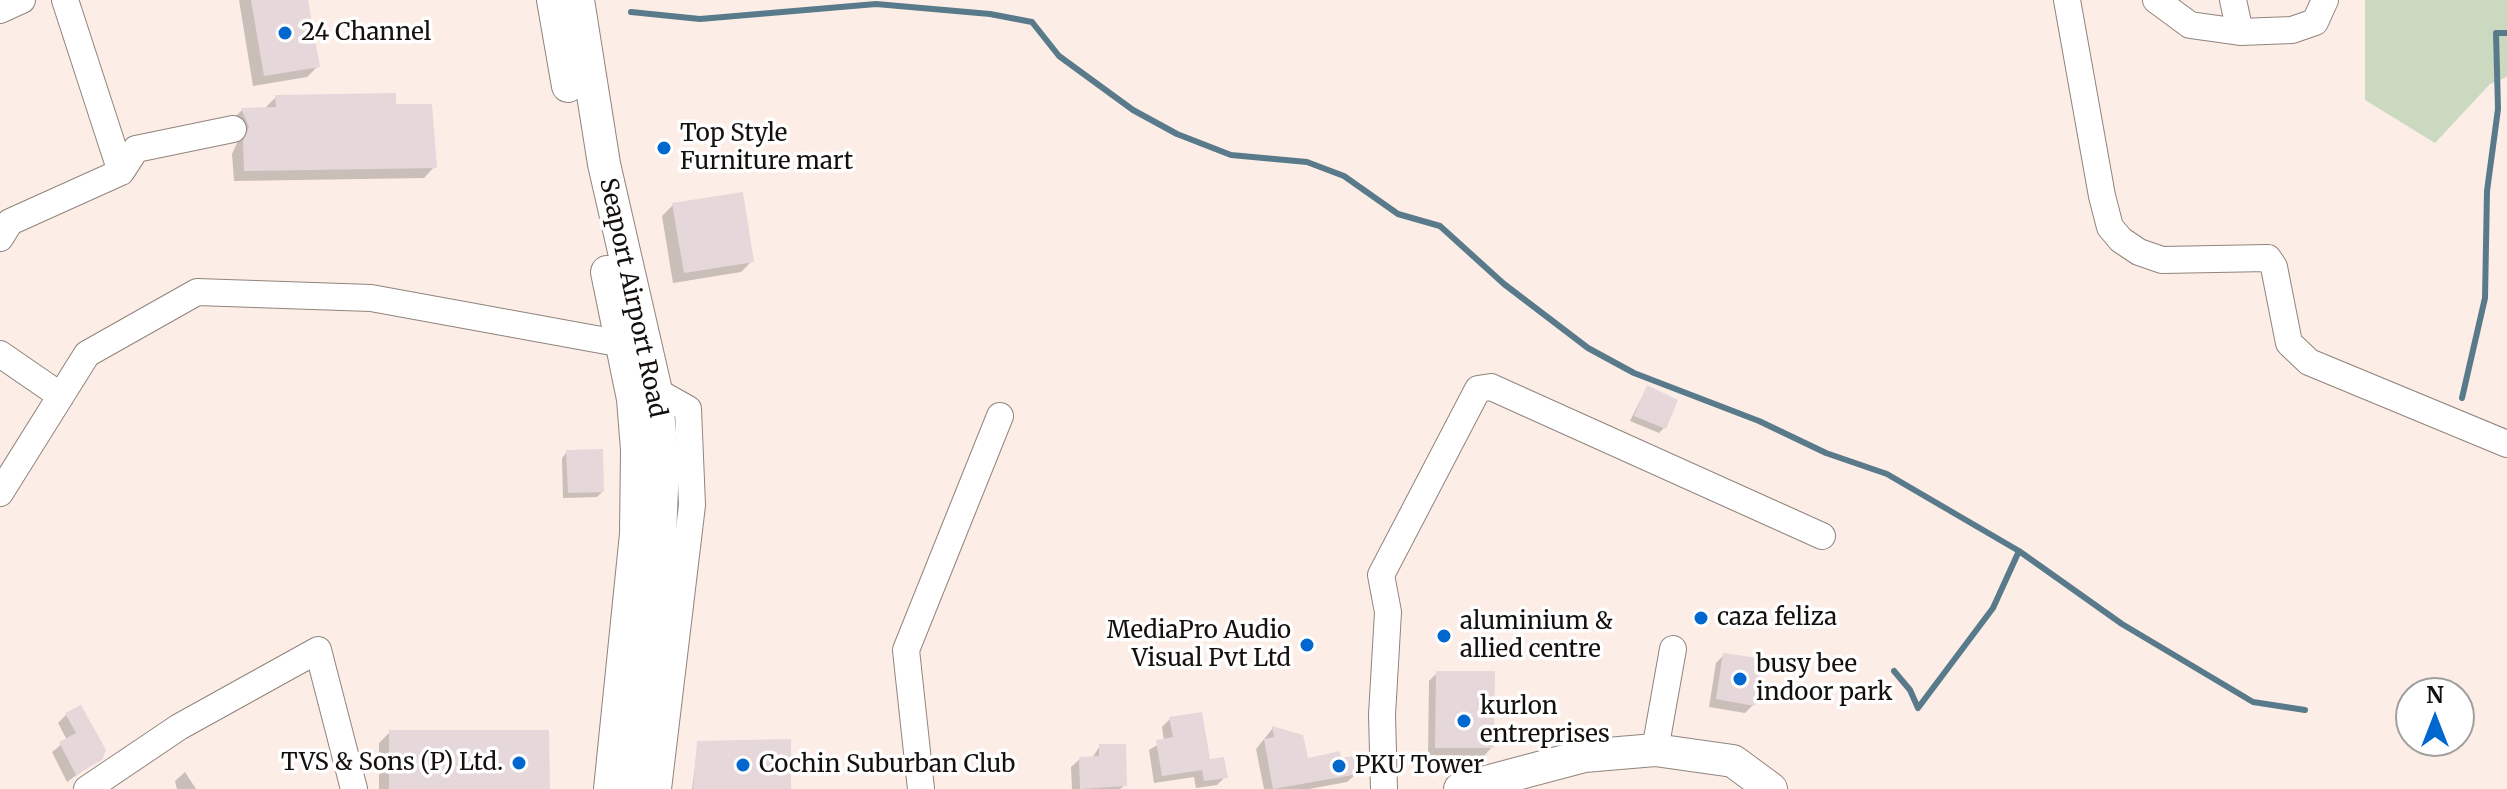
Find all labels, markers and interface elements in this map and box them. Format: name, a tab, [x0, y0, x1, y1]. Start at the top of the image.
place label: 24 Channel	[301, 19, 431, 47]
marker: 24 Channel	[276, 24, 294, 42]
place label: Top Style Furniture mart	[680, 120, 853, 176]
marker: Top Style Furniture mart	[655, 139, 673, 157]
street label: Seaport Airport Road	[593, 176, 671, 420]
place label: caza feliza	[1717, 604, 1837, 632]
place label: aluminium & allied centre	[1460, 608, 1613, 664]
marker: caza feliza	[1692, 609, 1710, 627]
place label: MediaPro Audio Visual Pvt Ltd	[1107, 617, 1291, 673]
marker: aluminium & allied centre	[1435, 627, 1453, 645]
marker: MediaPro Audio Visual Pvt Ltd	[1298, 636, 1316, 654]
place label: busy bee indoor park	[1756, 651, 1893, 707]
marker: busy bee indoor park	[1731, 670, 1749, 688]
north arrow	[2395, 677, 2475, 757]
text: N	[2426, 681, 2444, 709]
place label: kurlon entreprises	[1480, 693, 1610, 749]
marker: kurlon entreprises	[1455, 712, 1473, 730]
place label: TVS & Sons (P) Ltd.	[281, 749, 503, 777]
place label: Cochin Suburban Club	[759, 751, 1015, 779]
place label: PKU Tower	[1355, 752, 1484, 780]
marker: TVS & Sons (P) Ltd.	[510, 754, 528, 772]
marker: Cochin Suburban Club	[734, 756, 752, 774]
marker: PKU Tower	[1330, 757, 1348, 775]

